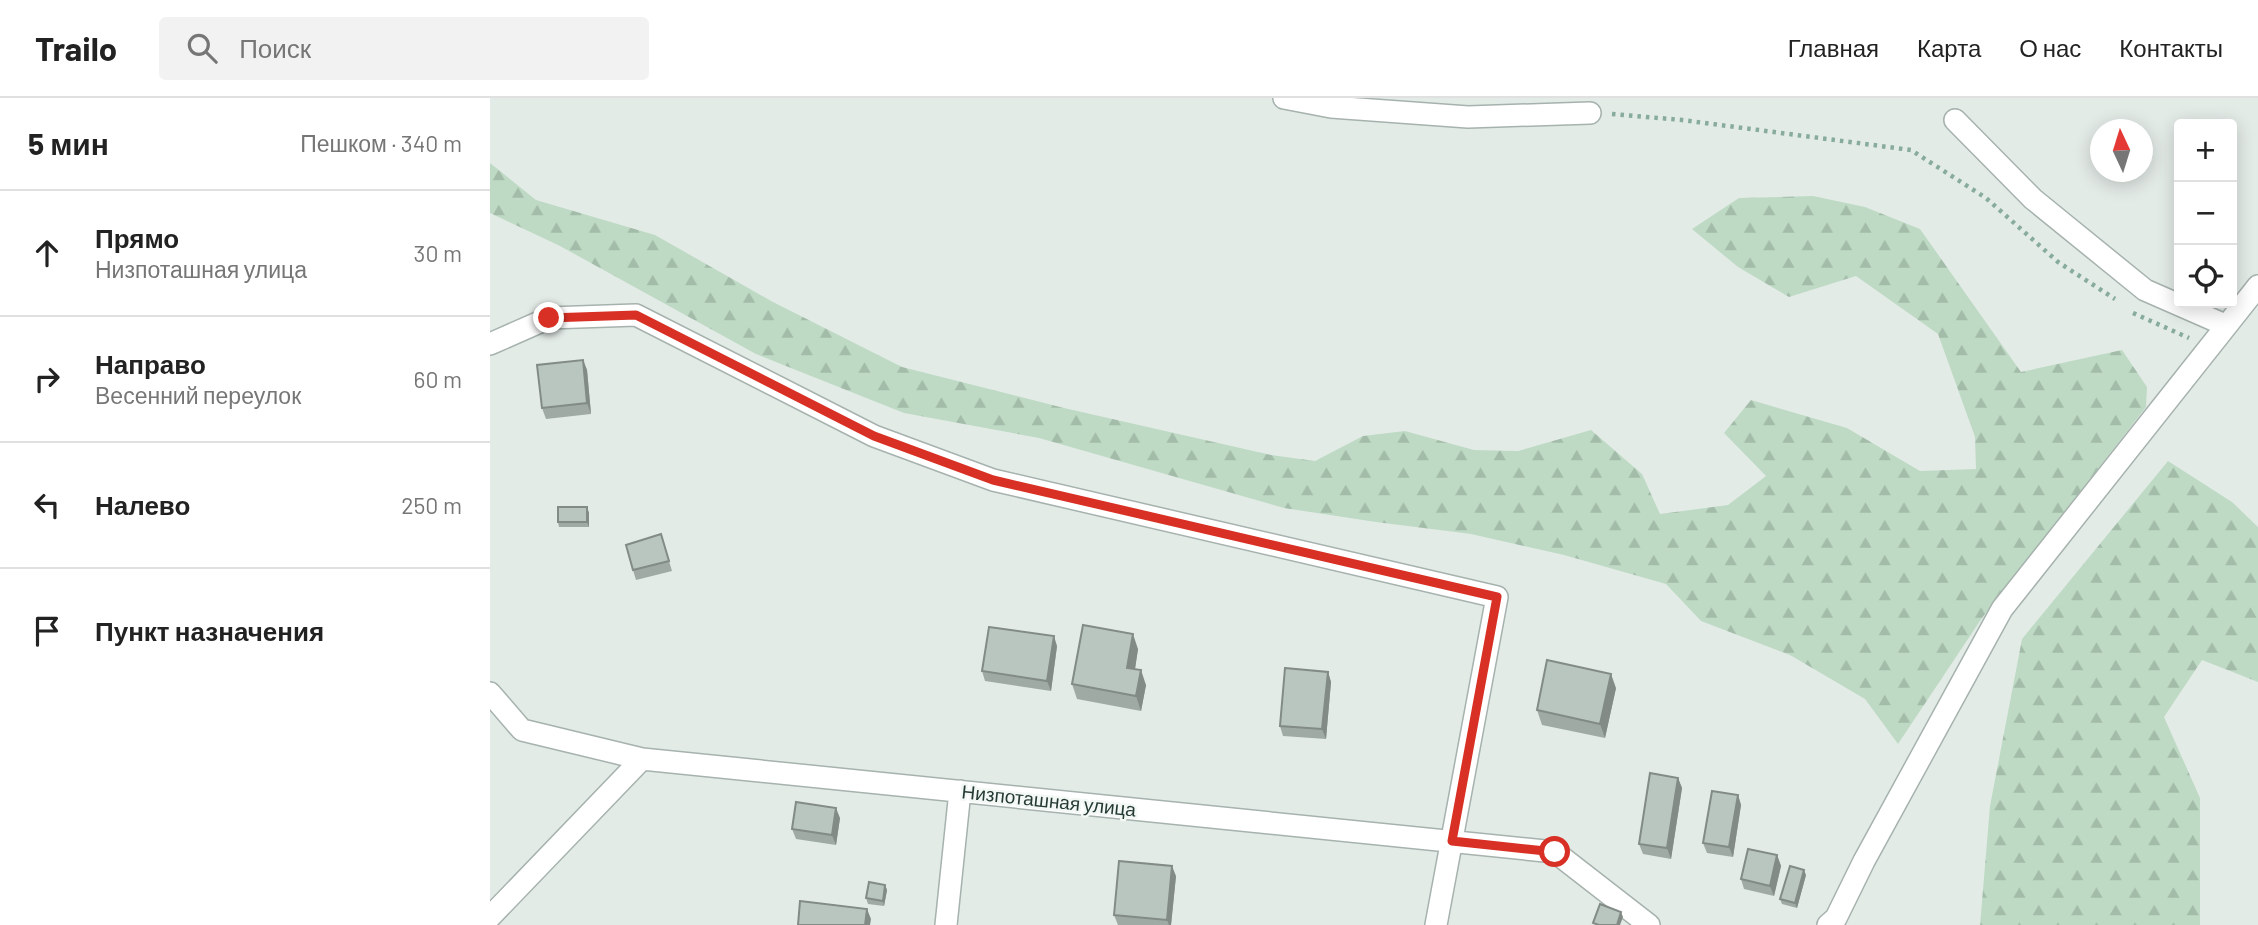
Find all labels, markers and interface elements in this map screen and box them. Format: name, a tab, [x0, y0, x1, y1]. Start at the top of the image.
search box	[159, 17, 649, 80]
text: Trailo	[35, 28, 117, 68]
icon: search	[183, 29, 221, 67]
text: Поиск	[239, 32, 311, 63]
text: Главная	[1788, 33, 1879, 62]
text: Карта	[1917, 33, 1981, 62]
text: О нас	[2019, 33, 2081, 62]
text: Контакты	[2119, 33, 2223, 62]
north arrow	[2090, 119, 2153, 182]
map controls	[2174, 119, 2237, 308]
button: +	[2174, 119, 2237, 182]
text: 5 мин	[28, 125, 109, 161]
text: Пешком · 340 m	[300, 129, 462, 157]
button: −	[2174, 182, 2237, 245]
text: Прямо	[95, 222, 179, 253]
icon: ahead	[28, 234, 66, 272]
text: 30 m	[414, 239, 462, 267]
button: locate	[2174, 245, 2237, 308]
text: Низпоташная улица	[95, 255, 307, 283]
route end	[533, 302, 564, 333]
text: Направо	[95, 348, 206, 379]
icon: right	[28, 360, 66, 398]
text: 60 m	[414, 365, 462, 393]
text: Весенний переулок	[95, 381, 301, 409]
icon: left	[28, 486, 66, 524]
text: Налево	[95, 489, 190, 520]
text: 250 m	[401, 491, 462, 519]
icon: arrive	[28, 612, 66, 650]
text: Пункт назначения	[95, 615, 324, 646]
street label: Низпоташная улица	[961, 779, 1138, 821]
route start	[1539, 836, 1570, 867]

